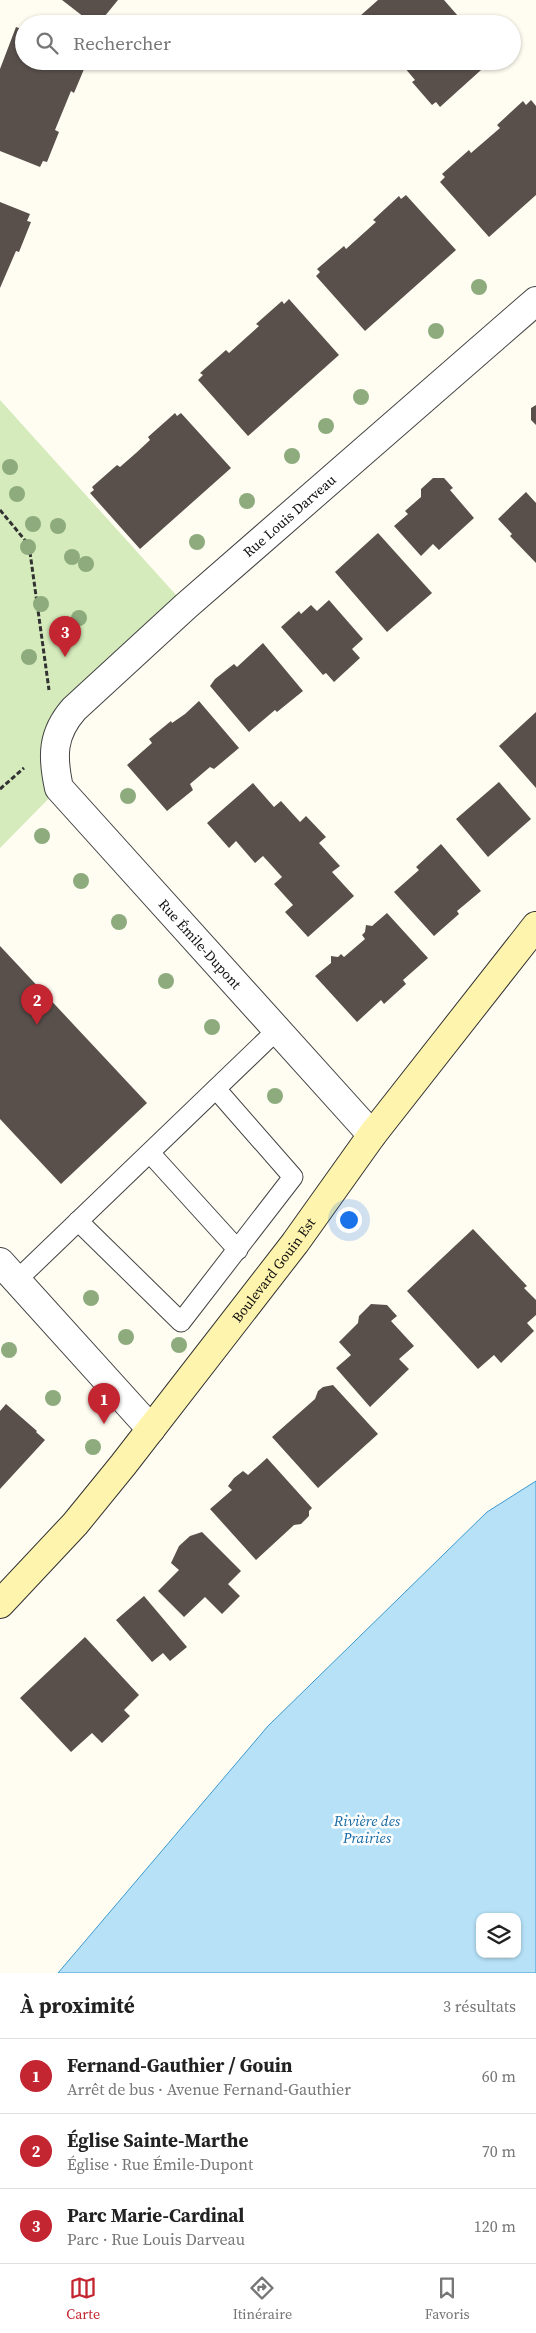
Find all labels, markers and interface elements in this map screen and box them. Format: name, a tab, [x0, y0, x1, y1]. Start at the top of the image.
search box	[15, 15, 521, 70]
icon: search	[33, 29, 61, 57]
text: Rechercher	[73, 30, 171, 56]
street label: Rue Louis Darveau	[239, 470, 340, 562]
pin: 3	[49, 616, 81, 657]
street label: Rue Émile-Dupont	[154, 894, 246, 994]
pin: 2	[21, 984, 53, 1025]
your location	[336, 1207, 362, 1233]
street label: Boulevard Gouin Est	[227, 1213, 320, 1327]
pin: 1	[88, 1383, 120, 1424]
water label: Rivière des Prairies	[333, 1810, 401, 1848]
map controls	[476, 1913, 521, 1958]
button: layers	[476, 1913, 521, 1958]
text: À proximité	[20, 1991, 135, 2020]
text: 3 résultats	[443, 1995, 516, 2017]
text: Fernand-Gauthier / Gouin	[67, 2052, 292, 2078]
text: 1	[32, 2065, 40, 2087]
text: 60 m	[482, 2065, 516, 2087]
text: Arrêt de bus · Avenue Fernand-Gauthier	[67, 2078, 351, 2100]
text: Église Sainte-Marthe	[67, 2127, 248, 2153]
text: 2	[32, 2140, 40, 2162]
text: 70 m	[482, 2140, 516, 2162]
text: Église · Rue Émile-Dupont	[67, 2153, 253, 2175]
text: Parc Marie-Cardinal	[67, 2202, 244, 2228]
text: 3	[32, 2215, 40, 2237]
text: 120 m	[474, 2215, 516, 2237]
text: Parc · Rue Louis Darveau	[67, 2228, 245, 2250]
tab: Carte	[66, 2274, 100, 2324]
tab: Itinéraire	[233, 2274, 292, 2324]
tab: Favoris	[425, 2274, 470, 2324]

